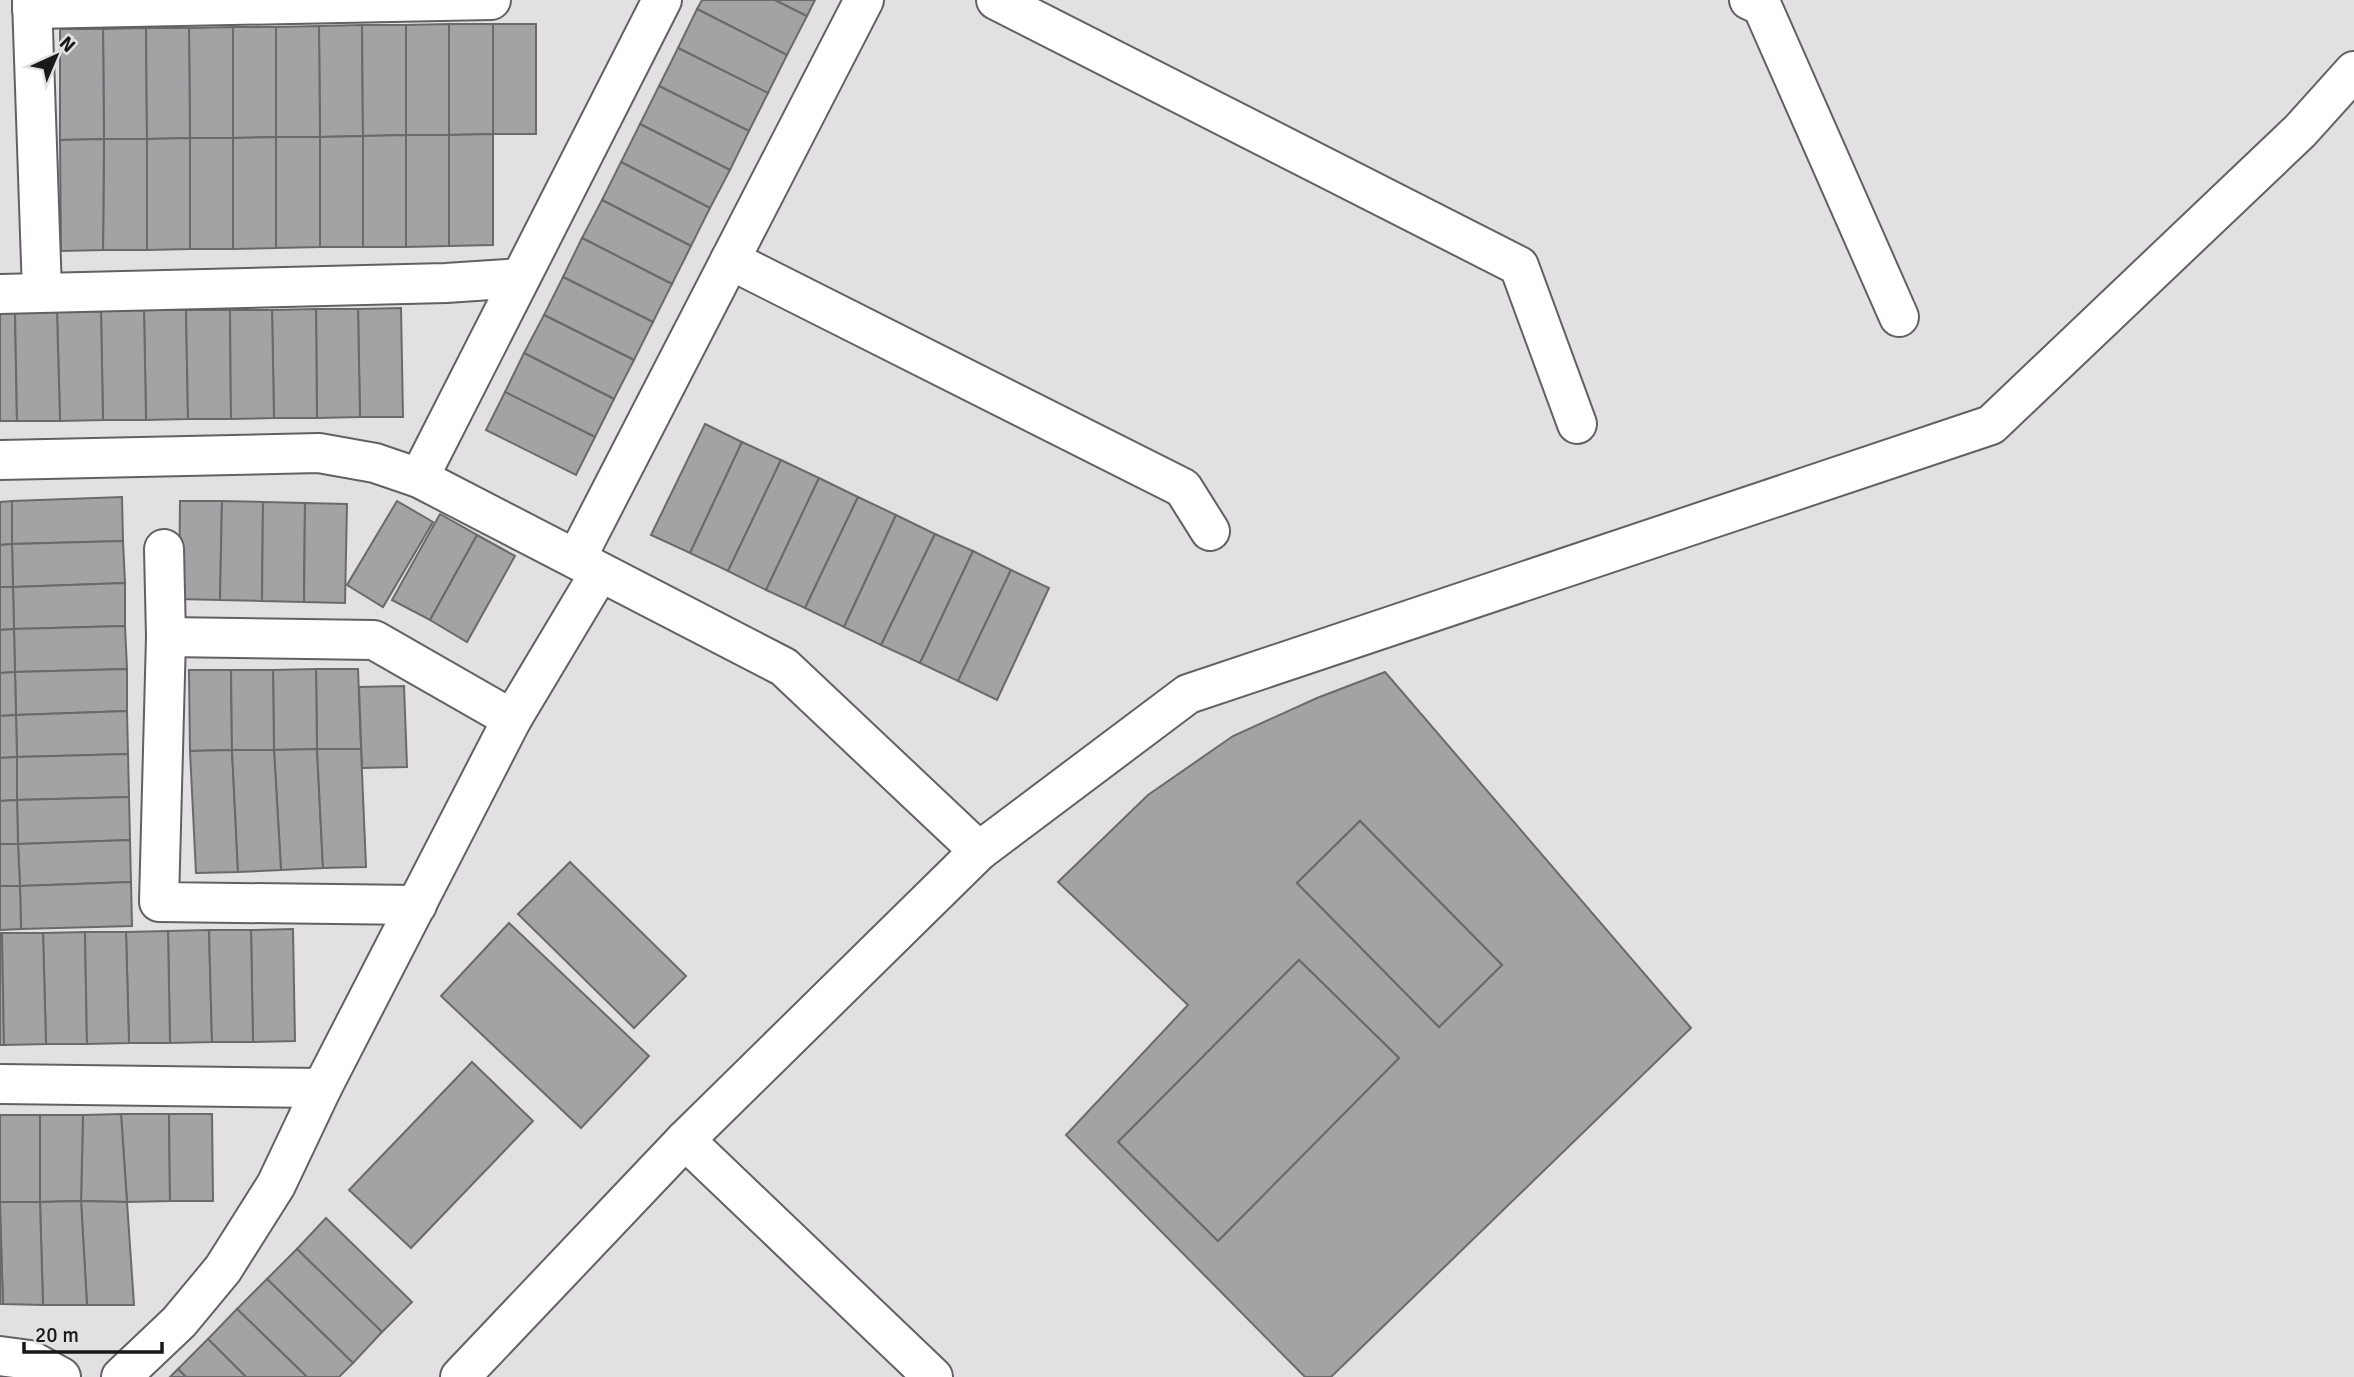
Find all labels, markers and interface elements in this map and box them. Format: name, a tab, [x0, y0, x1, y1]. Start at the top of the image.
north arrow	[21, 21, 91, 91]
text: N	[54, 31, 80, 58]
scale bar	[24, 1310, 163, 1354]
text: 20 m	[35, 1322, 79, 1348]

